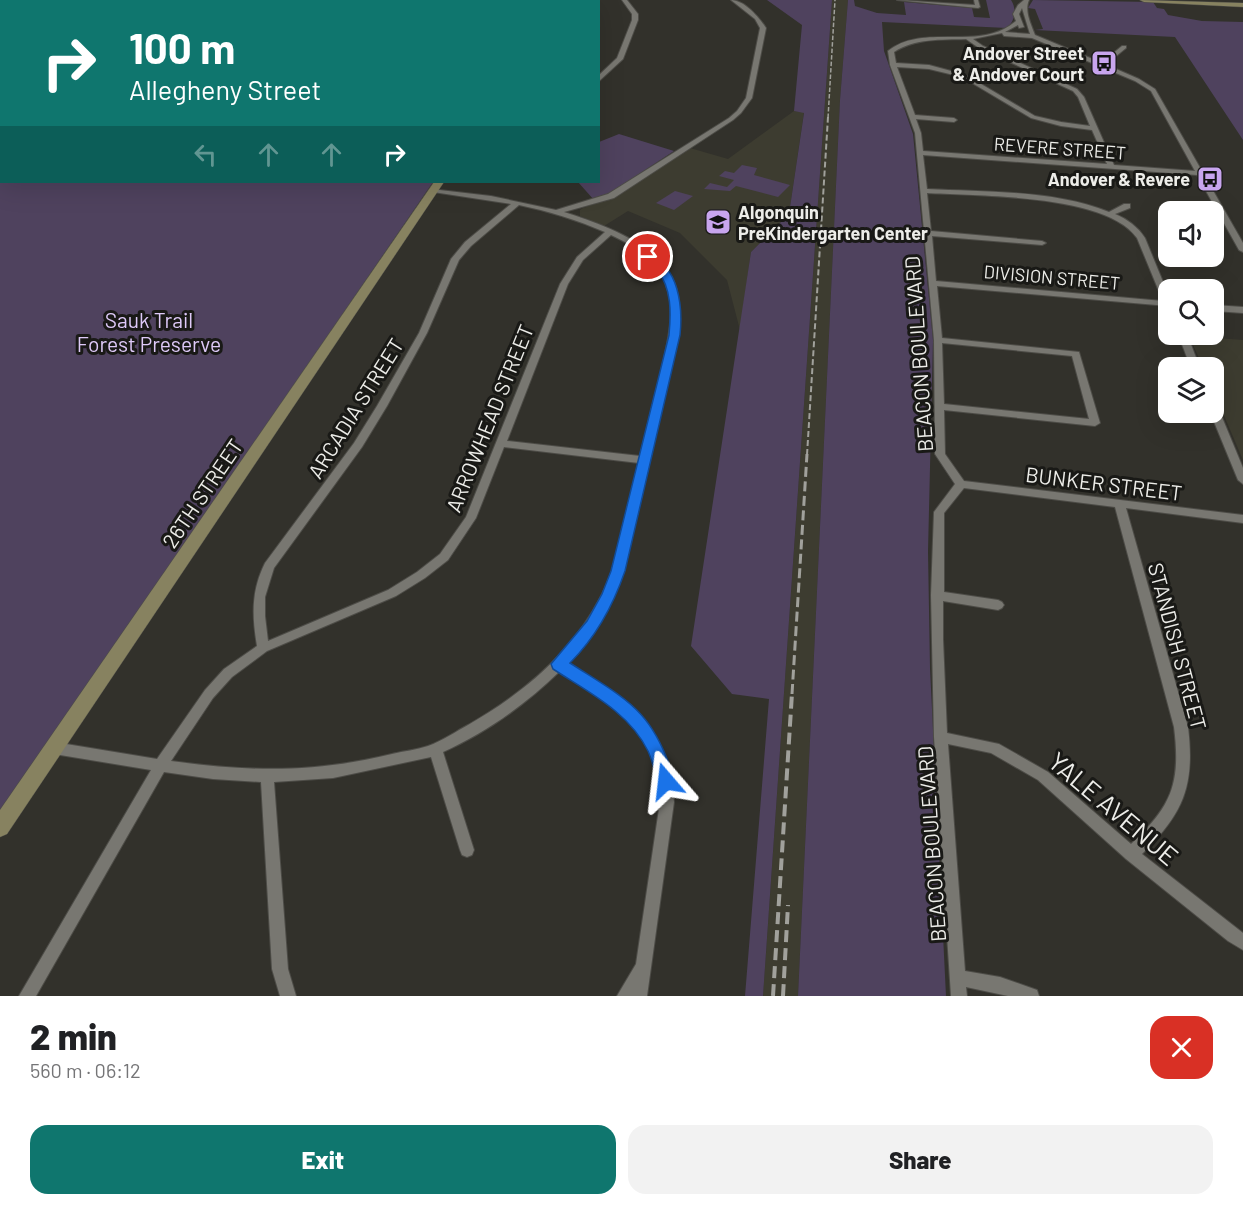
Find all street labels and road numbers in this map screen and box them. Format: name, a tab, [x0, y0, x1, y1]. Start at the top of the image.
street label: REVERE STREET	[993, 132, 1127, 164]
street label: BEACON BOULEVARD	[899, 255, 937, 453]
street label: DIVISION STREET	[983, 260, 1121, 294]
street label: ARROWHEAD STREET	[440, 320, 538, 515]
street label: ARCADIA STREET	[302, 333, 408, 483]
street label: 26TH STREET	[156, 434, 248, 552]
street label: BUNKER STREET	[1024, 461, 1184, 505]
street label: STANDISH STREET	[1144, 560, 1212, 732]
street label: BEACON BOULEVARD	[912, 745, 950, 943]
street label: YALE AVENUE	[1043, 745, 1185, 871]

